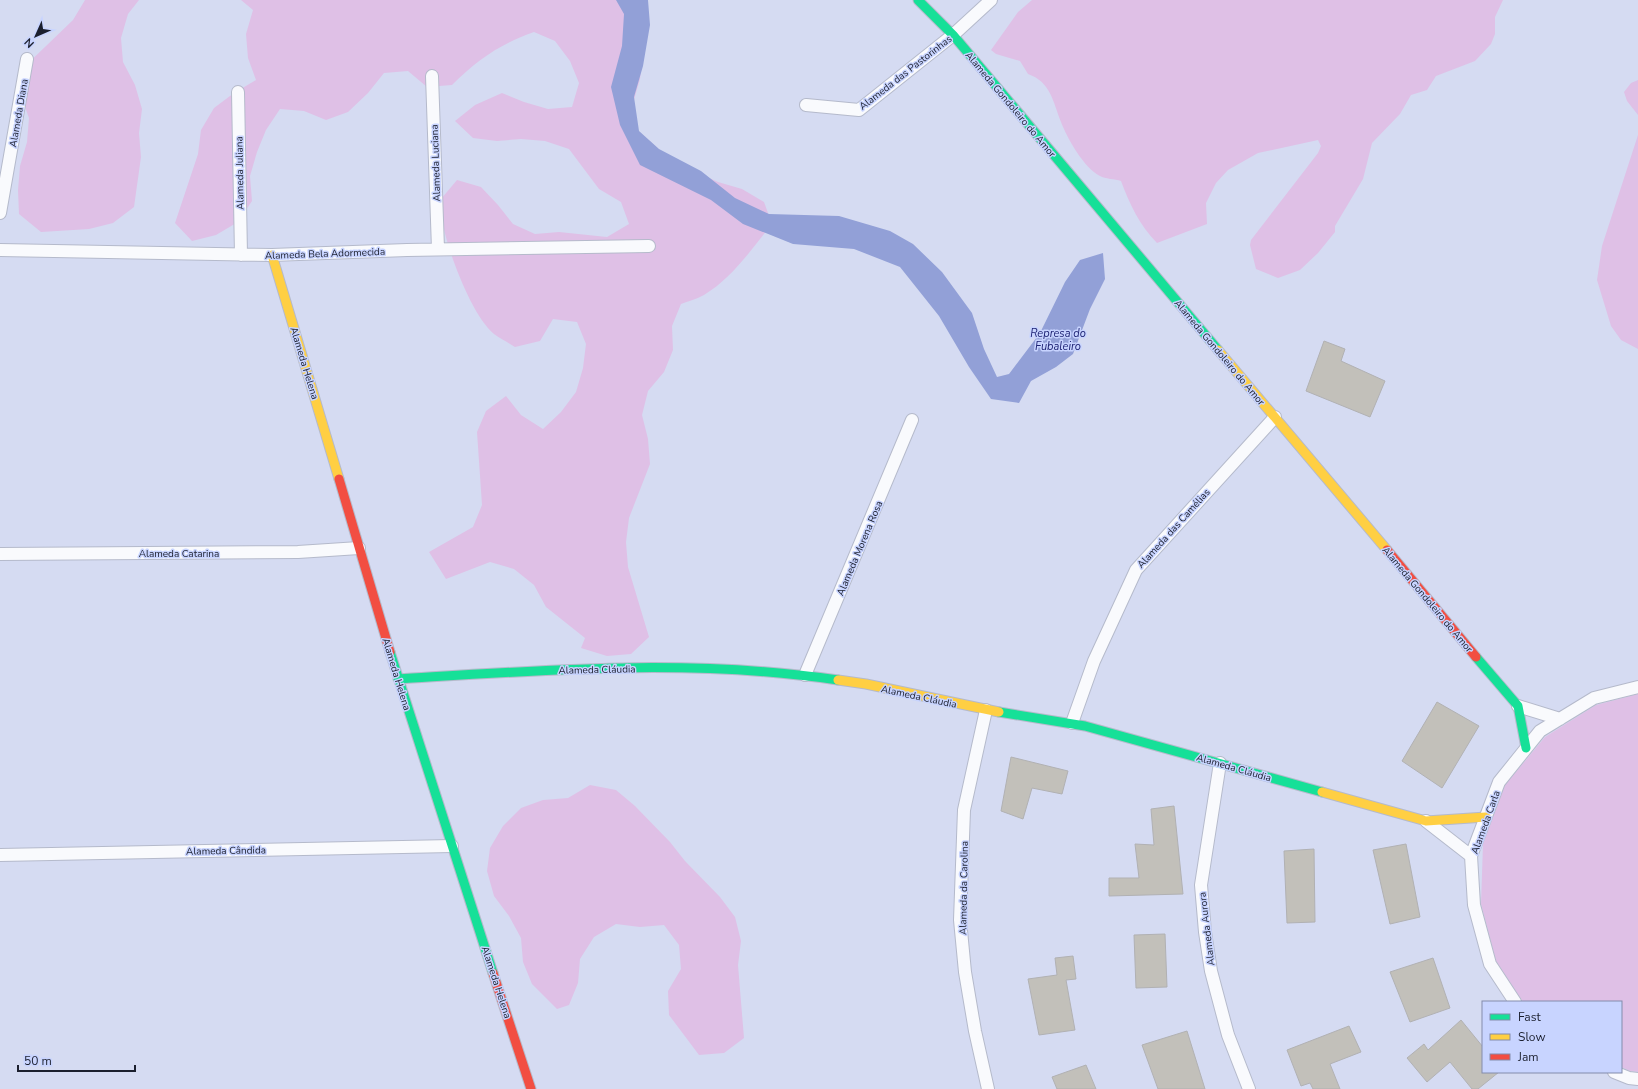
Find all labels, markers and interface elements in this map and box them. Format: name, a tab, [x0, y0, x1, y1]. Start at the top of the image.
north arrow	[16, 16, 56, 56]
street label: Alameda das Pastorinhas	[856, 32, 955, 113]
text: N	[21, 35, 37, 51]
street label: Alameda Gondoleiro do Amor	[962, 49, 1059, 161]
street label: Alameda Diana	[6, 78, 32, 148]
street label: Alameda Luciana	[428, 124, 444, 202]
street label: Alameda Juliana	[232, 136, 248, 210]
street label: Alameda Bela Adormecida	[265, 245, 385, 263]
street label: Alameda Gondoleiro do Amor	[1171, 297, 1268, 409]
street label: Alameda Helena	[286, 325, 322, 401]
water label: Represa do Fubaleiro	[1030, 326, 1086, 354]
street label: Alameda das Camélias	[1134, 486, 1213, 572]
street label: Alameda Morena Rosa	[834, 499, 886, 598]
street label: Alameda Gondoleiro do Amor	[1379, 544, 1476, 656]
street label: Alameda Catarina	[139, 547, 219, 561]
street label: Alameda Helena	[378, 636, 414, 712]
street label: Alameda Cláudia	[558, 662, 636, 678]
street label: Alameda Cláudia	[880, 682, 958, 712]
street label: Alameda Cláudia	[1195, 751, 1273, 785]
street label: Alameda Carla	[1468, 789, 1504, 856]
street label: Alameda da Carolina	[956, 841, 972, 935]
street label: Alameda Cândida	[186, 843, 266, 859]
street label: Alameda Aurora	[1196, 891, 1218, 966]
street label: Alameda Helena	[478, 944, 514, 1020]
legend	[1482, 1001, 1622, 1073]
text: Fast	[1518, 1009, 1541, 1025]
text: Slow	[1518, 1029, 1546, 1045]
scale bar	[18, 1047, 135, 1073]
text: Jam	[1517, 1049, 1539, 1065]
text: 50 m	[24, 1053, 52, 1069]

